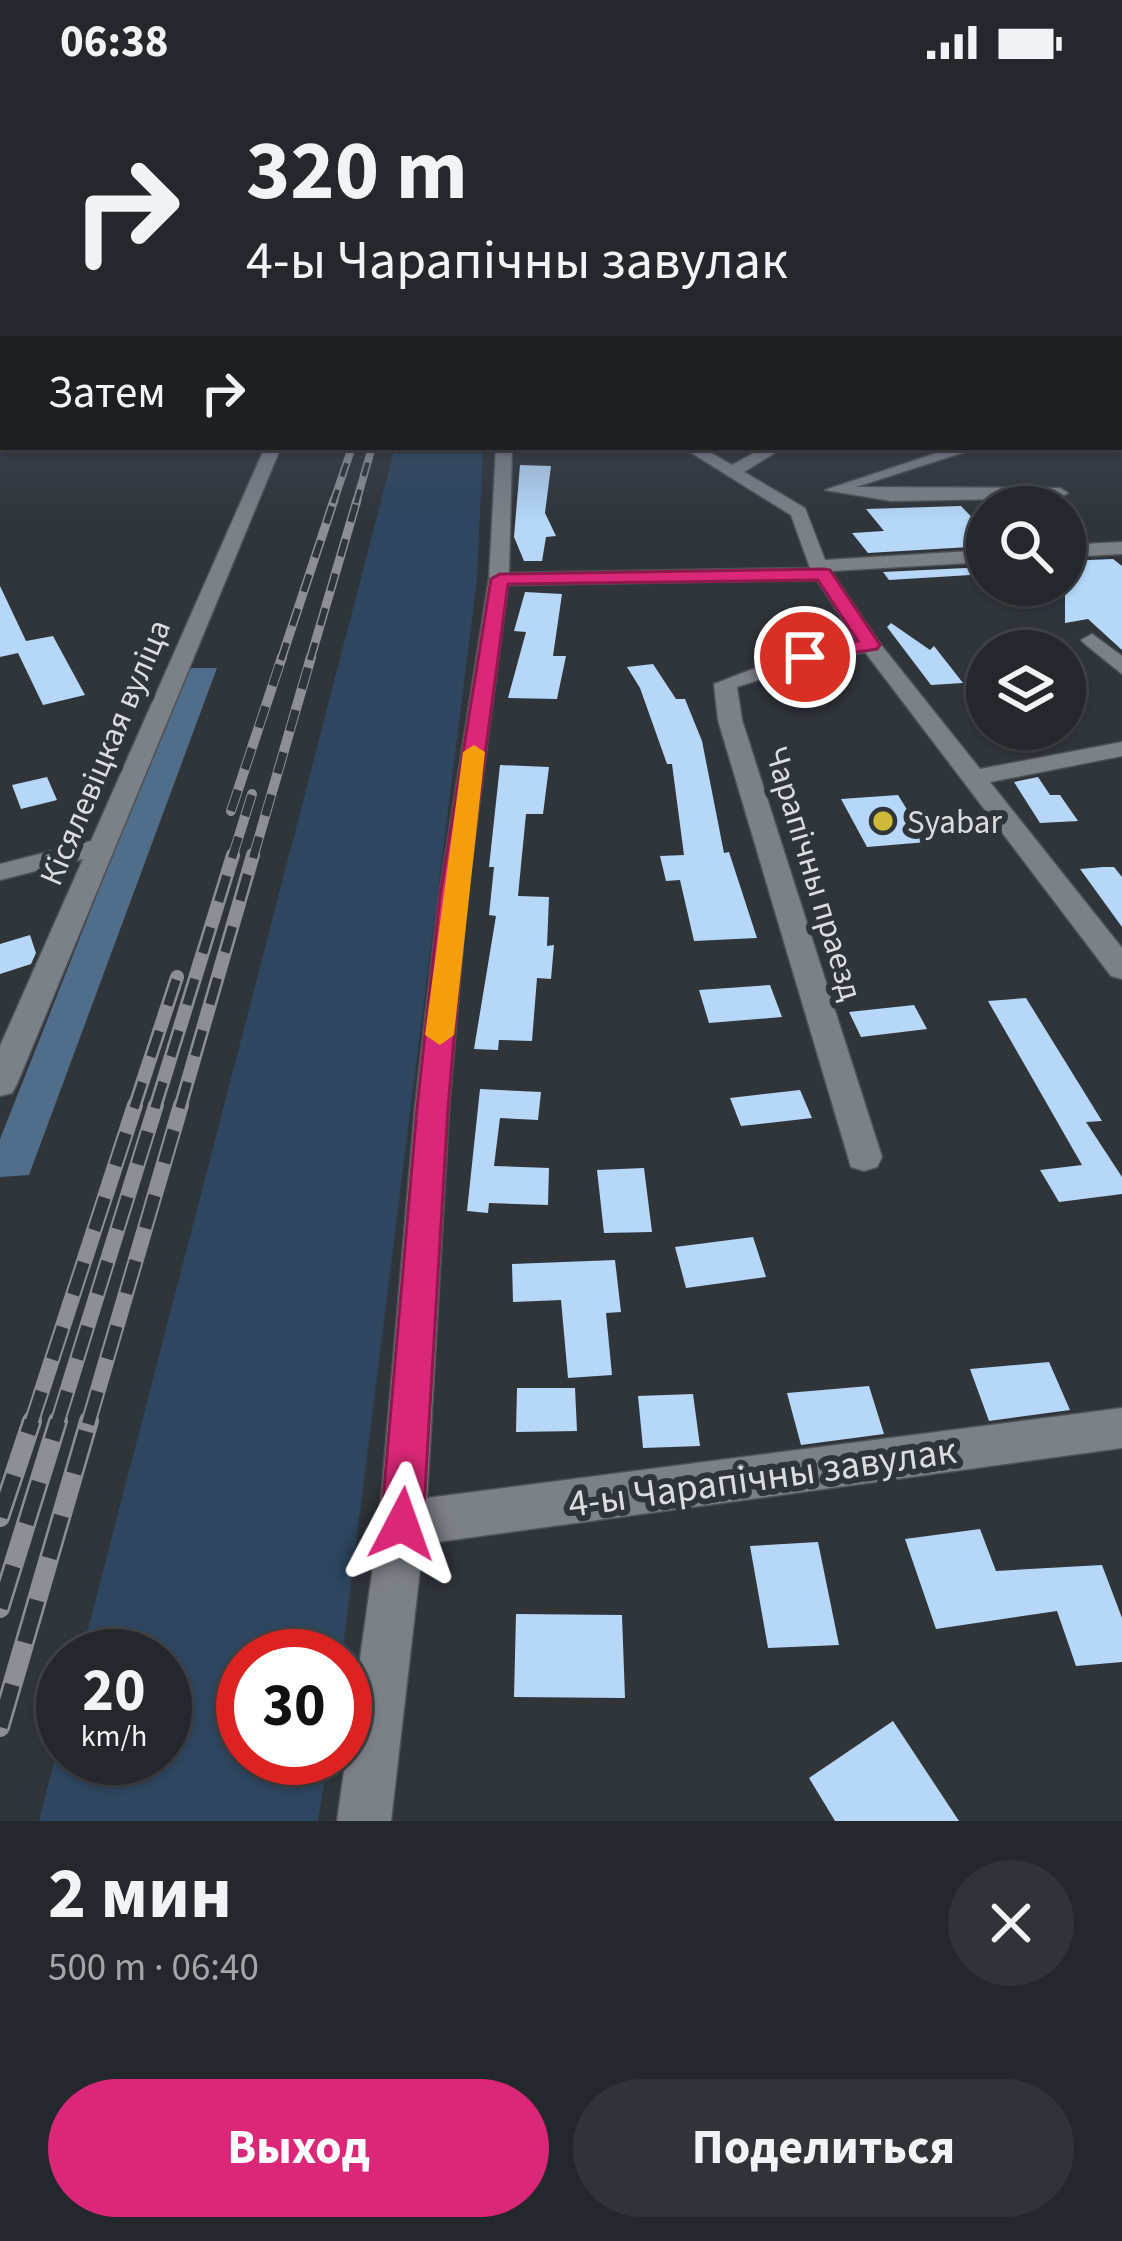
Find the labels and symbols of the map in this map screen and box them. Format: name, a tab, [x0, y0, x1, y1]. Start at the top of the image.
pin	[754, 606, 856, 708]
street label: Кісялевіцкая вуліца	[28, 612, 183, 893]
street label: Чарапічны праезд	[753, 741, 875, 1006]
place label: Syabar	[907, 799, 1002, 846]
marker: Syabar	[870, 808, 896, 834]
street label: 4-ы Чарапічны завулак	[565, 1423, 960, 1533]
position arrow	[339, 1461, 465, 1587]
speed limit sign: 30	[216, 1629, 372, 1785]

